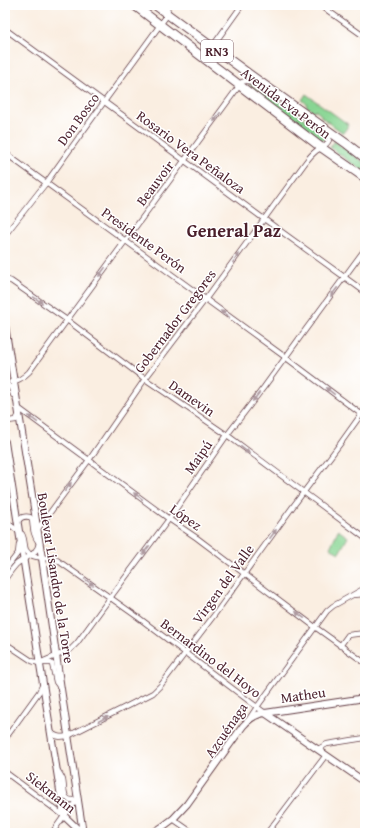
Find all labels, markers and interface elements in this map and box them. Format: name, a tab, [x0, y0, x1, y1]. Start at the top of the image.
road number: RN3	[201, 40, 233, 62]
street label: Avenida Eva Perón	[237, 62, 335, 144]
street label: Don Bosco	[52, 89, 104, 149]
street label: Rosario Vera Peñaloza	[133, 106, 250, 199]
one-way arrow	[213, 111, 221, 122]
street label: Beauvoir	[131, 156, 179, 210]
street label: Presidente Perón	[97, 202, 191, 278]
district label: General Paz	[187, 217, 282, 244]
one-way arrow	[232, 252, 240, 263]
street label: Gobernador Gregores	[129, 265, 221, 377]
one-way arrow	[98, 267, 106, 278]
one-way arrow	[329, 287, 338, 298]
one-way arrow	[33, 296, 43, 304]
one-way arrow	[220, 310, 231, 318]
street label: Damevin	[165, 375, 219, 421]
one-way arrow	[325, 387, 336, 395]
one-way arrow	[252, 391, 261, 402]
one-way arrow	[27, 414, 38, 423]
street label: Maipú	[179, 436, 217, 478]
one-way arrow	[240, 446, 251, 454]
one-way arrow	[64, 482, 72, 492]
street label: Boulevar Lisandro de la Torre	[33, 491, 79, 665]
one-way arrow	[132, 491, 143, 500]
street label: López	[166, 499, 206, 535]
one-way arrow	[269, 528, 277, 539]
street label: Virgen del Valle	[187, 540, 259, 628]
one-way arrow	[142, 545, 150, 555]
one-way arrow	[83, 578, 94, 586]
one-way arrow	[294, 611, 305, 620]
street label: Bernardino del Hoyo	[157, 614, 265, 702]
street label: Matheu	[279, 682, 327, 708]
street label: Azcuénaga	[200, 698, 252, 762]
one-way arrow	[97, 715, 109, 722]
street label: Siekmann	[22, 766, 80, 818]

